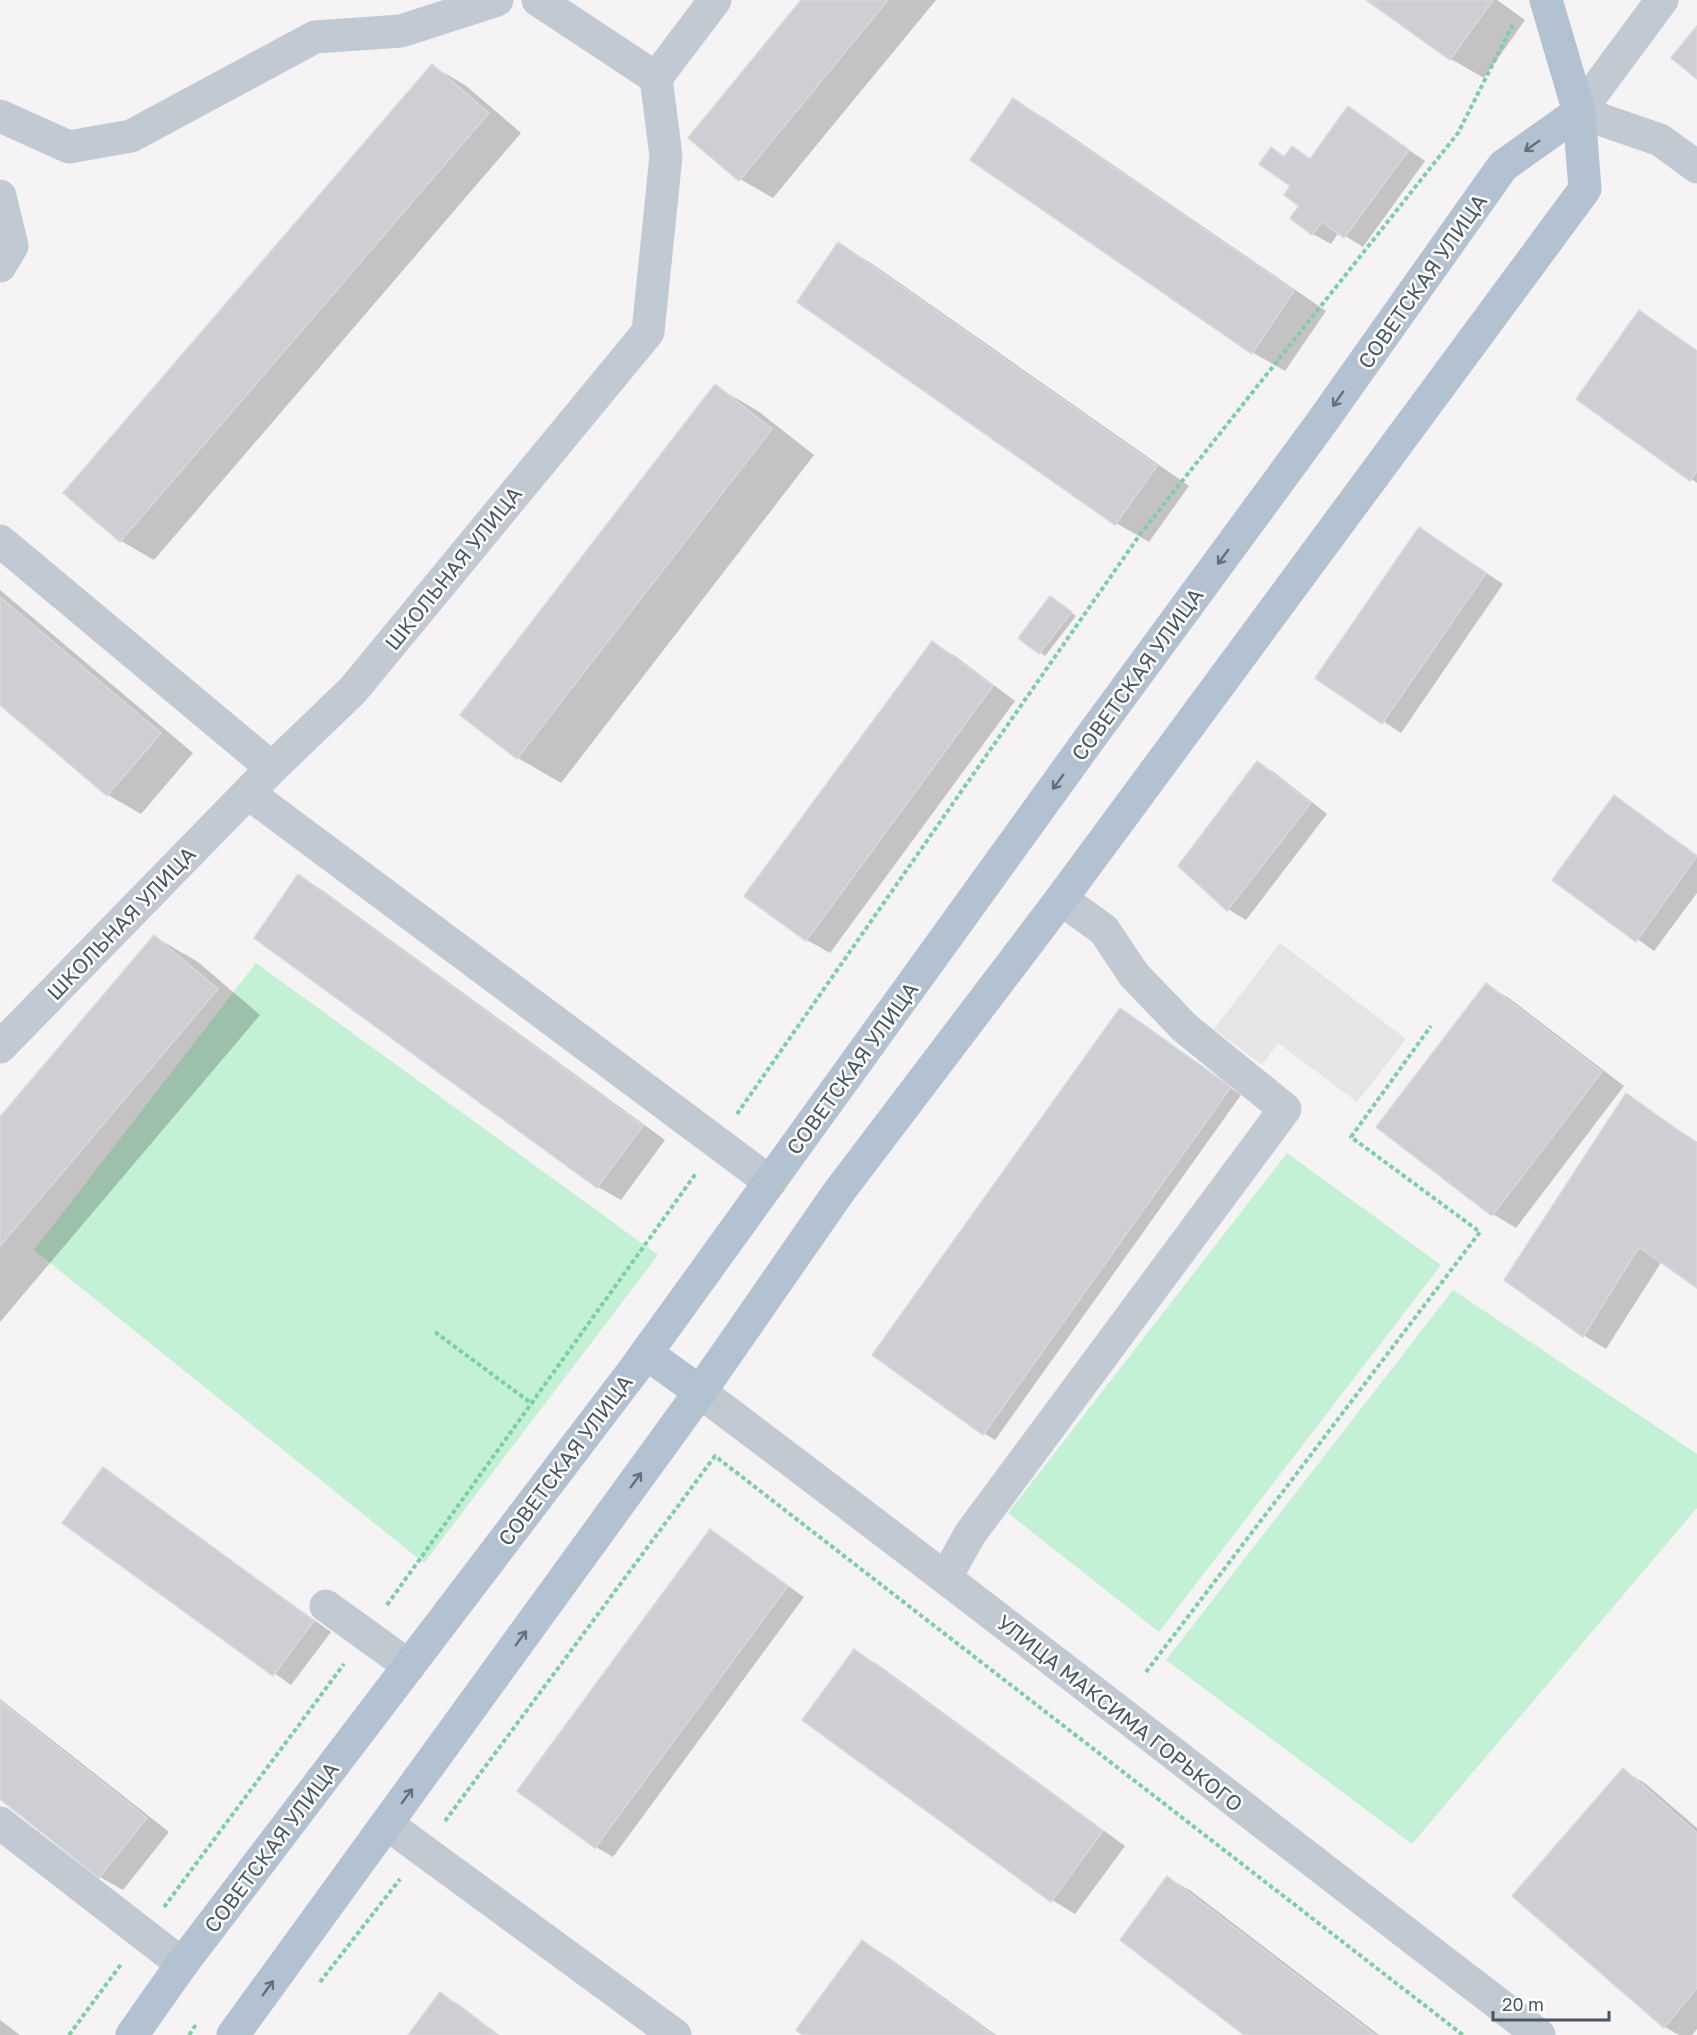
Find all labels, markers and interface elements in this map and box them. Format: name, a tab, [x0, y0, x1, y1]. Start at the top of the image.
one-way arrow	[1524, 139, 1540, 152]
street label: СОВЕТСКАЯ УЛИЦА	[1352, 189, 1492, 373]
one-way arrow	[1332, 391, 1344, 407]
street label: ШКОЛЬНАЯ УЛИЦА	[379, 481, 527, 655]
one-way arrow	[1217, 548, 1229, 564]
street label: СОВЕТСКАЯ УЛИЦА	[1066, 583, 1208, 765]
one-way arrow	[1052, 773, 1064, 789]
street label: ШКОЛЬНАЯ УЛИЦА	[41, 841, 201, 1005]
street label: СОВЕТСКАЯ УЛИЦА	[781, 977, 923, 1159]
street label: СОВЕТСКАЯ УЛИЦА	[492, 1369, 638, 1551]
one-way arrow	[630, 1473, 642, 1489]
street label: УЛИЦА МАКСИМА ГОРЬКОГО	[992, 1609, 1248, 1817]
one-way arrow	[515, 1630, 527, 1646]
street label: СОВЕТСКАЯ УЛИЦА	[198, 1756, 344, 1938]
one-way arrow	[401, 1788, 413, 1804]
one-way arrow	[262, 1980, 274, 1996]
scale bar	[1493, 1984, 1608, 2022]
text: 20 m	[1502, 1993, 1544, 2015]

